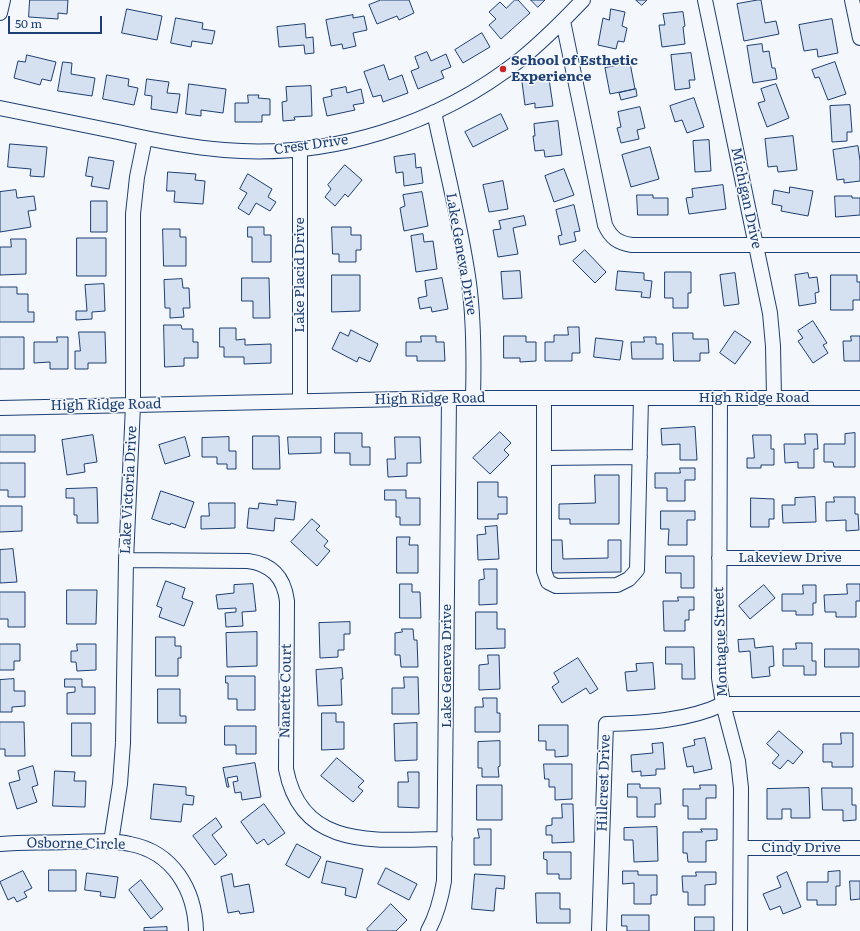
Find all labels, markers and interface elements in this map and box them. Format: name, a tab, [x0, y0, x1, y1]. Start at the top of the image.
scale bar	[10, 8, 104, 34]
text: 50 m	[15, 14, 42, 32]
place label: School of Esthetic Experience	[511, 53, 638, 86]
marker: School of Esthetic Experience	[498, 64, 508, 74]
street label: Crest Drive	[273, 131, 349, 159]
street label: Michigan Drive	[727, 146, 765, 250]
street label: Lake Geneva Drive	[442, 191, 480, 317]
street label: Lake Placid Drive	[292, 217, 308, 333]
street label: High Ridge Road	[374, 390, 486, 408]
street label: High Ridge Road	[698, 390, 810, 406]
street label: High Ridge Road	[50, 396, 162, 414]
street label: Lake Victoria Drive	[117, 425, 141, 555]
street label: Lakeview Drive	[738, 550, 842, 566]
street label: Montague Street	[711, 586, 731, 698]
street label: Lake Geneva Drive	[439, 604, 455, 728]
street label: Nanette Court	[277, 643, 295, 739]
street label: Hillcrest Drive	[594, 734, 614, 832]
street label: Osborne Circle	[26, 835, 126, 853]
street label: Cindy Drive	[761, 840, 841, 856]

